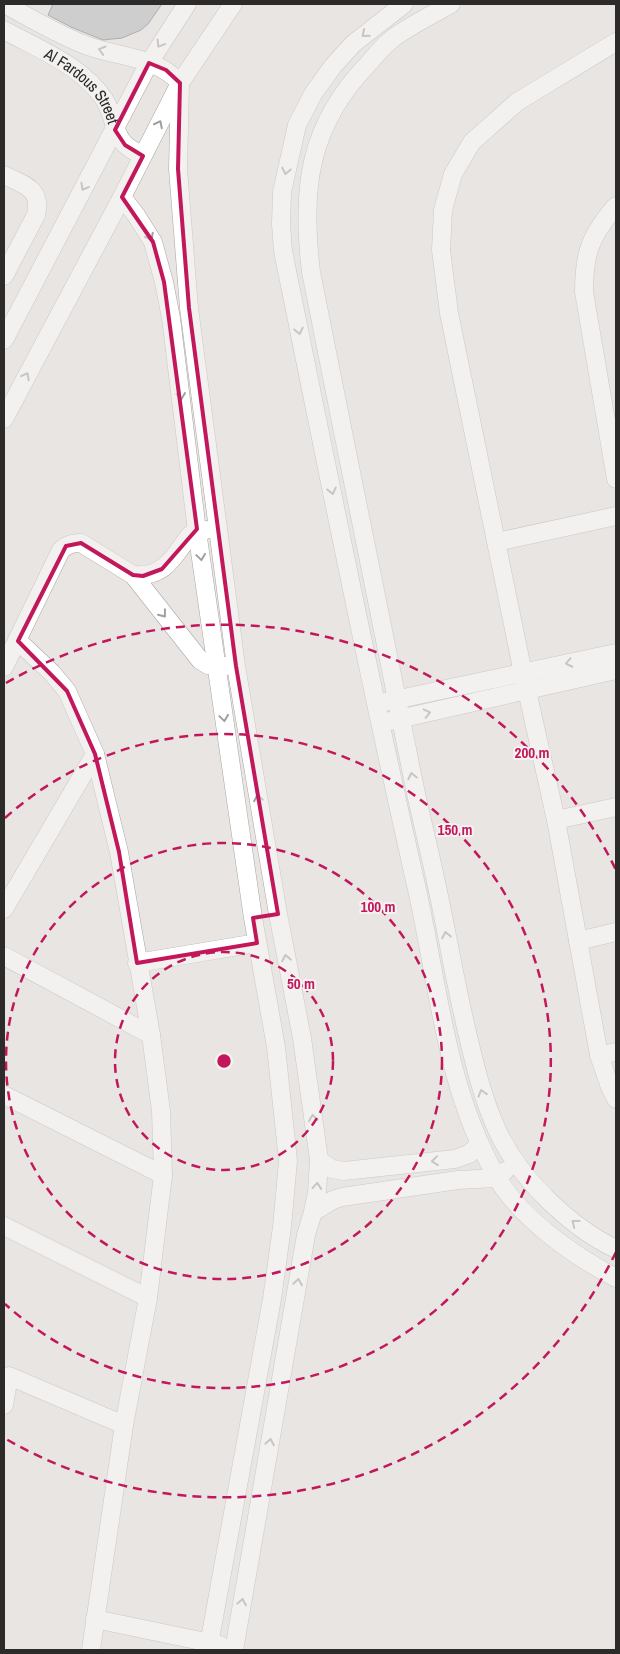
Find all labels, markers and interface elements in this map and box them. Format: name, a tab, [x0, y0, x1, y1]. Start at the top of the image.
one-way arrow	[362, 28, 371, 37]
one-way arrow	[157, 39, 167, 48]
street label: Al Fardous Street	[40, 42, 125, 127]
one-way arrow	[98, 45, 106, 56]
one-way arrow	[153, 120, 163, 129]
one-way arrow	[282, 167, 292, 176]
one-way arrow	[80, 182, 90, 191]
one-way arrow	[144, 232, 154, 241]
one-way arrow	[293, 327, 304, 336]
one-way arrow	[20, 372, 30, 381]
one-way arrow	[175, 391, 185, 400]
one-way arrow	[326, 486, 336, 495]
one-way arrow	[195, 553, 206, 561]
one-way arrow	[157, 608, 165, 617]
one-way arrow	[564, 657, 573, 668]
one-way arrow	[423, 708, 432, 719]
one-way arrow	[218, 714, 229, 722]
text: 200 m	[515, 742, 549, 763]
one-way arrow	[407, 771, 418, 780]
one-way arrow	[254, 794, 264, 802]
text: 150 m	[438, 819, 472, 840]
text: 100 m	[361, 896, 395, 917]
one-way arrow	[442, 930, 452, 939]
one-way arrow	[281, 954, 292, 962]
text: 50 m	[287, 973, 315, 994]
centre of rings	[215, 1052, 233, 1070]
one-way arrow	[478, 1089, 488, 1098]
one-way arrow	[308, 1114, 319, 1122]
one-way arrow	[431, 1155, 439, 1166]
one-way arrow	[311, 1182, 322, 1190]
one-way arrow	[572, 1220, 581, 1228]
one-way arrow	[293, 1278, 303, 1286]
one-way arrow	[265, 1438, 275, 1447]
one-way arrow	[237, 1598, 247, 1607]

